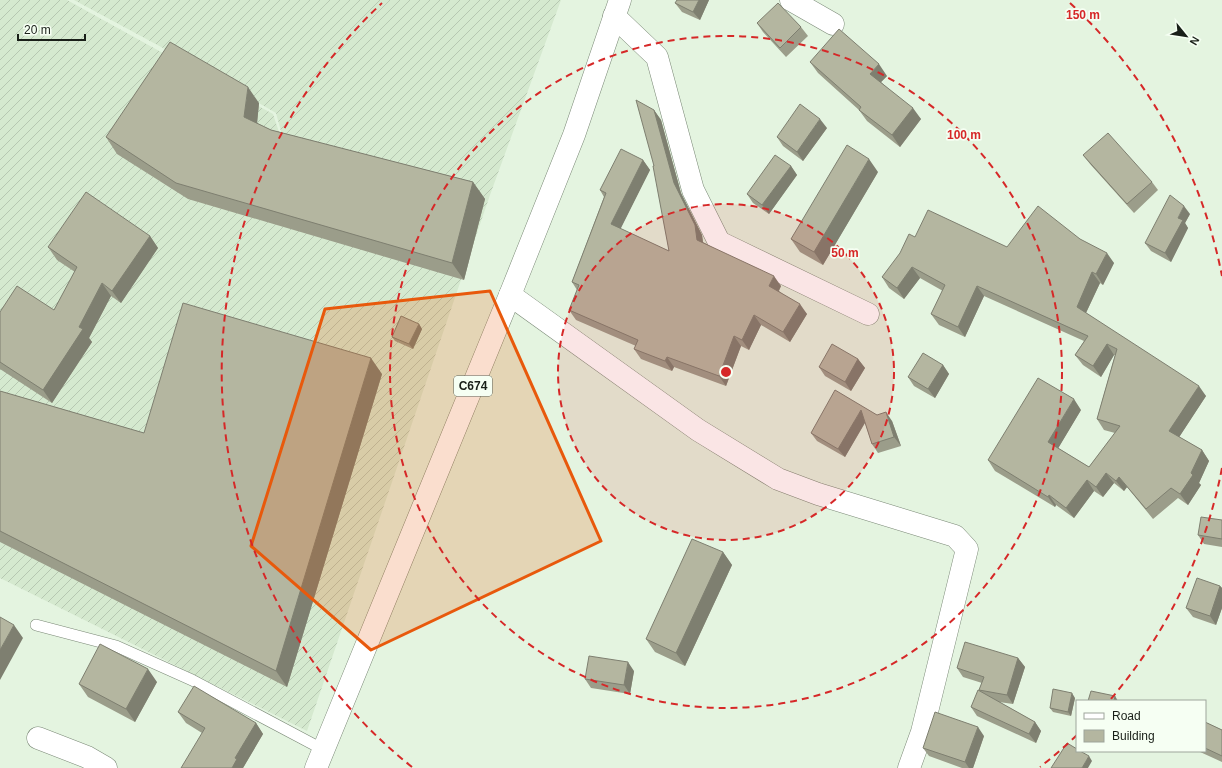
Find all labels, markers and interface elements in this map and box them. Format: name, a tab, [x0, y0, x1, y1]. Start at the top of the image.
text: 150 m	[1066, 8, 1100, 22]
scale bar	[18, 16, 85, 42]
north arrow	[1166, 16, 1206, 56]
text: 20 m	[24, 23, 51, 37]
text: N	[1187, 35, 1202, 47]
text: 100 m	[947, 128, 981, 142]
text: 50 m	[831, 246, 859, 260]
centre of rings	[719, 365, 733, 379]
road number: C674	[454, 376, 492, 396]
legend	[1076, 700, 1206, 752]
text: Road	[1112, 709, 1141, 723]
text: Building	[1112, 729, 1155, 743]

